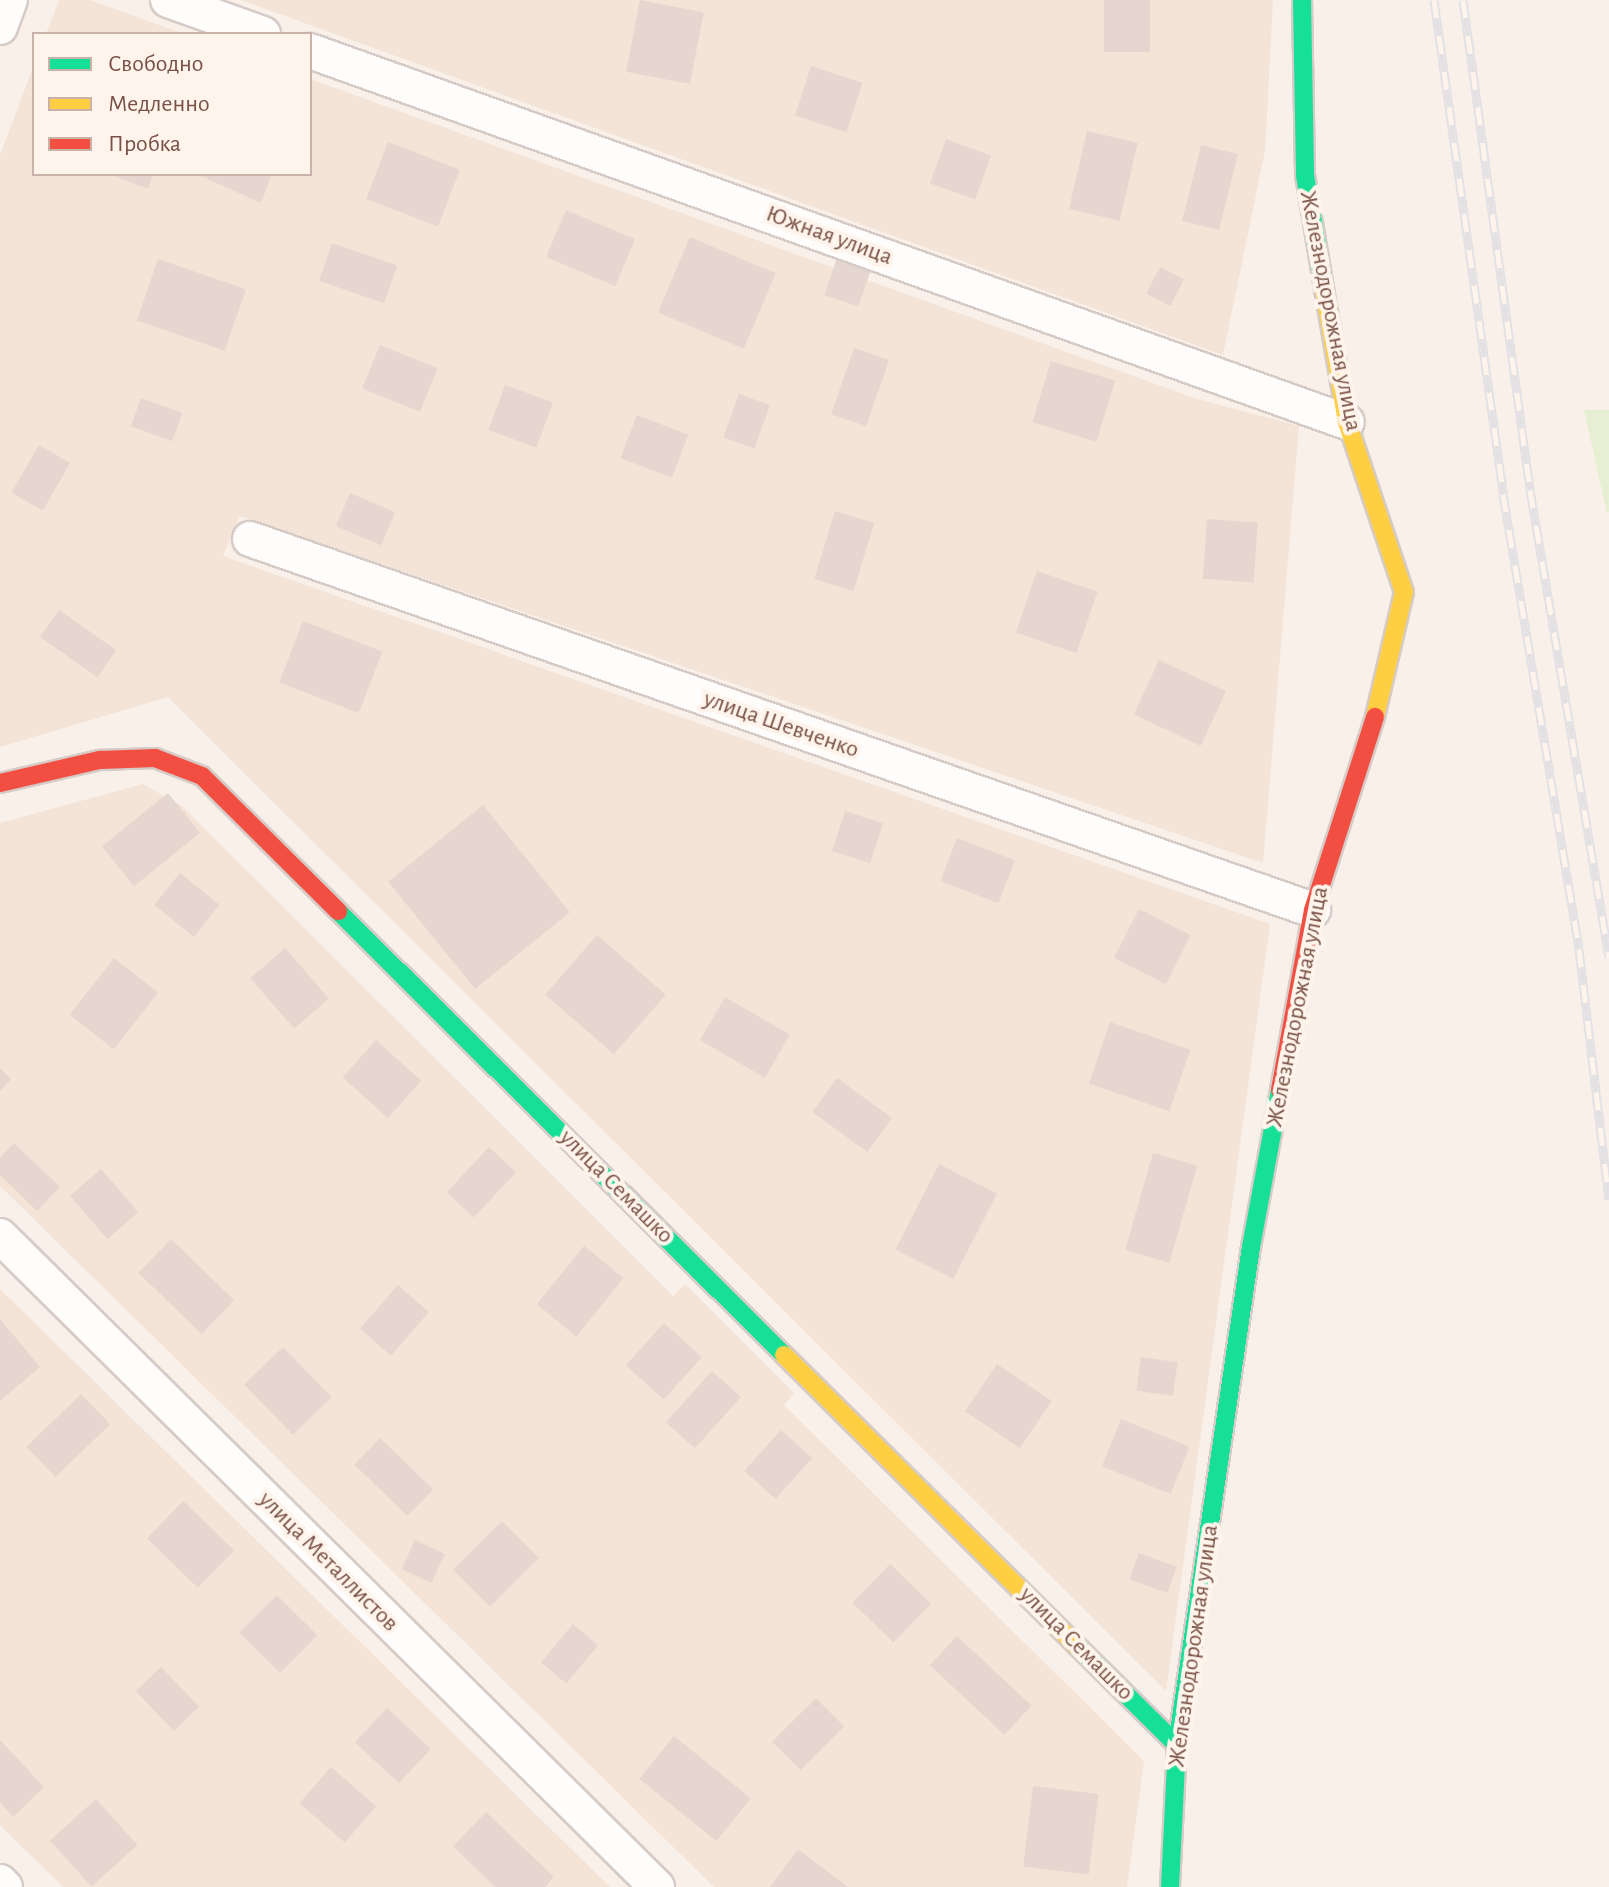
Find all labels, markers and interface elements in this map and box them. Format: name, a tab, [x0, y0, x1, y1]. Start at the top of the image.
legend	[32, 32, 312, 176]
text: Свободно	[108, 52, 203, 76]
text: Медленно	[108, 92, 210, 116]
text: Пробка	[108, 132, 181, 156]
street label: Железнодорожная улица	[1293, 188, 1367, 434]
street label: Южная улица	[762, 200, 896, 272]
street label: улица Шевченко	[700, 685, 862, 765]
street label: Железнодорожная улица	[1261, 884, 1335, 1130]
street label: улица Семашко	[553, 1124, 679, 1250]
street label: улица Металлистов	[252, 1486, 404, 1638]
street label: Железнодорожная улица	[1163, 1523, 1225, 1769]
street label: улица Семашко	[1013, 1581, 1139, 1707]

